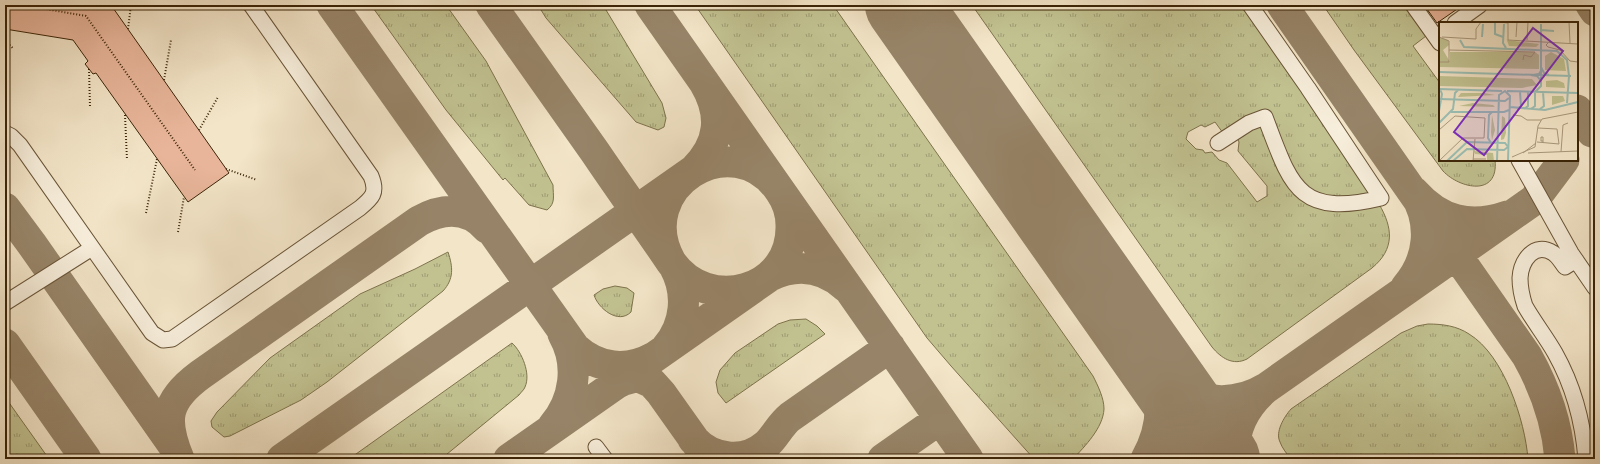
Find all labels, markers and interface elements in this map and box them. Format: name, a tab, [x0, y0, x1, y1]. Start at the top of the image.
inset map	[1439, 22, 1578, 161]

